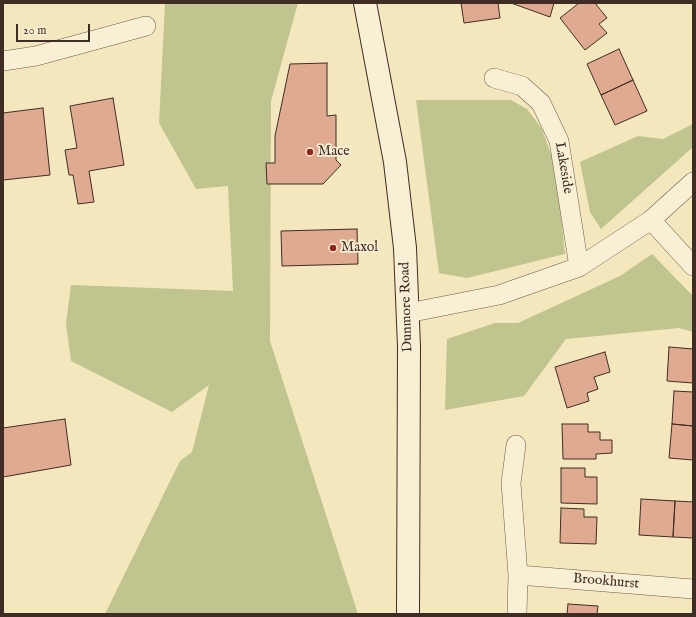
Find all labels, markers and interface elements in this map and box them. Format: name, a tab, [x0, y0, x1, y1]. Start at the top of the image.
scale bar	[18, 16, 92, 42]
text: 20 m	[23, 23, 46, 38]
street label: Lakeside	[550, 141, 576, 195]
place label: Mace	[318, 144, 350, 160]
marker: Mace	[305, 147, 315, 157]
place label: Maxol	[341, 240, 378, 256]
marker: Maxol	[328, 243, 338, 253]
street label: Dunmore Road	[397, 261, 417, 353]
street label: Brookhurst	[572, 571, 640, 593]

